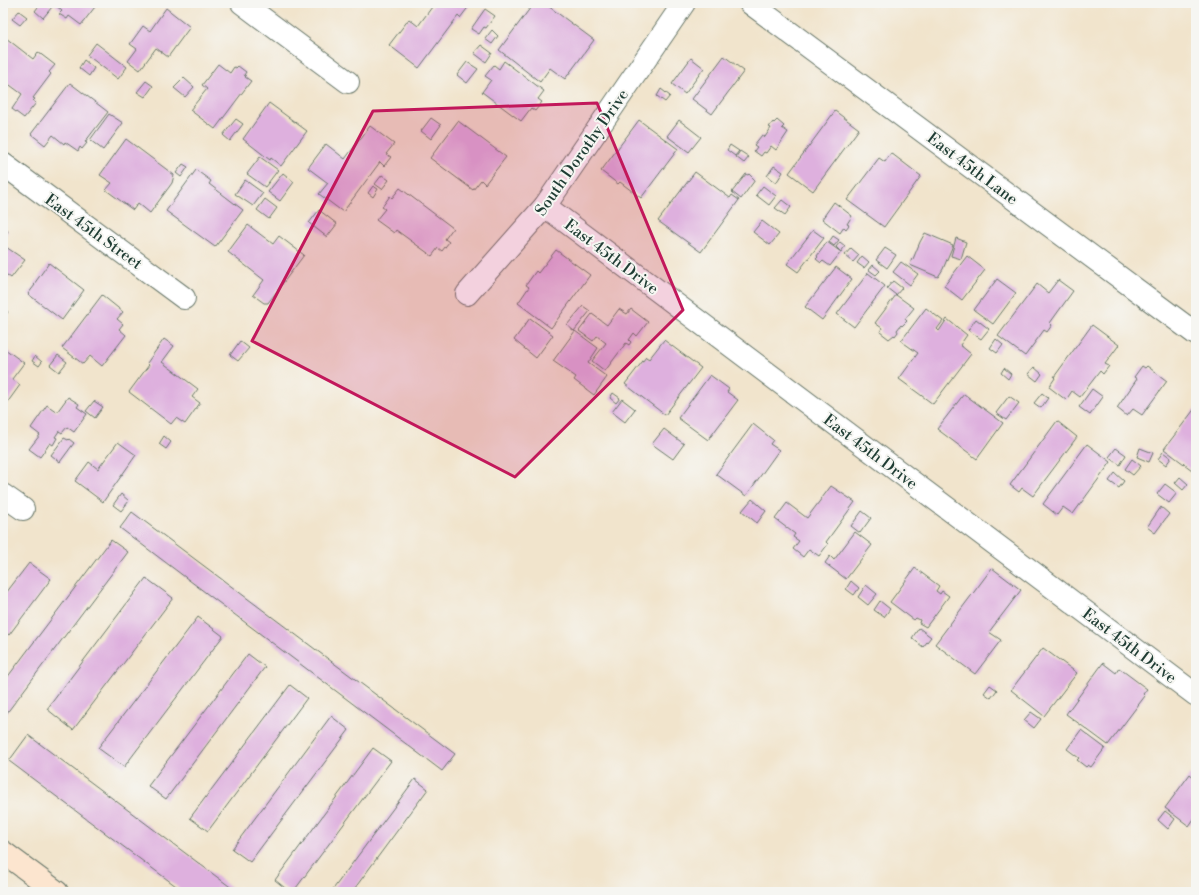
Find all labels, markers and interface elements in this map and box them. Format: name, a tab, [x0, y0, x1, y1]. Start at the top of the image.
street label: South Dorothy Drive	[531, 85, 633, 220]
street label: East 45th Lane	[923, 128, 1022, 209]
street label: East 45th Street	[41, 190, 146, 274]
street label: East 45th Drive	[560, 215, 663, 299]
street label: East 45th Drive	[819, 410, 922, 494]
street label: East 45th Drive	[1078, 604, 1181, 688]

